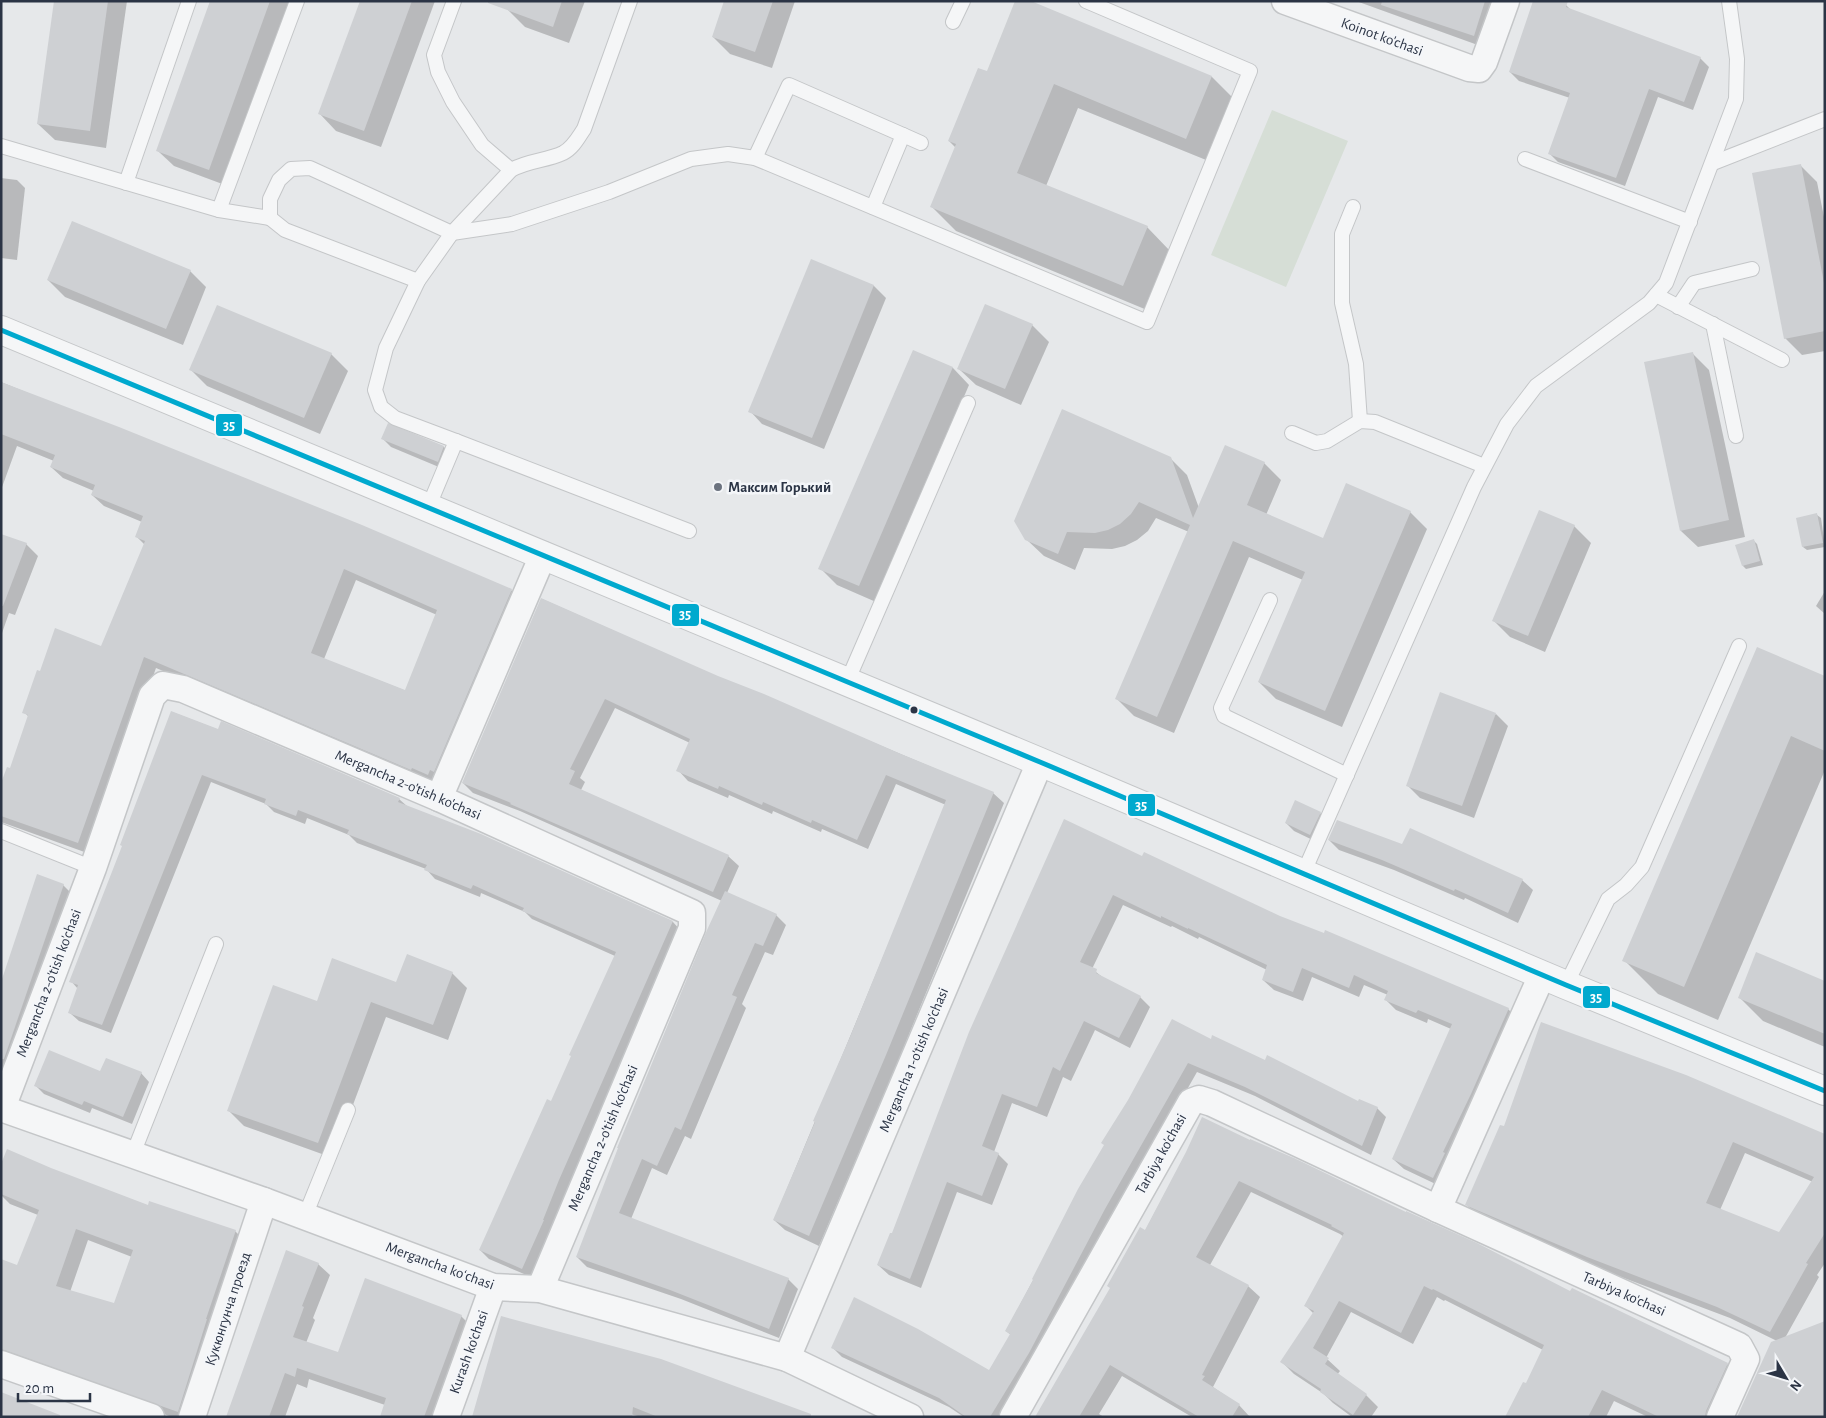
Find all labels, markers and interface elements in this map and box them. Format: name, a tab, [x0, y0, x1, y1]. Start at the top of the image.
street label: Koinot ko'chasi	[1339, 15, 1425, 59]
line badge: 35	[215, 413, 243, 437]
text: 35	[223, 419, 235, 433]
place label: Максим Горький	[728, 480, 831, 495]
marker: Максим Горький	[712, 481, 724, 493]
line badge: 35	[671, 603, 700, 627]
text: 35	[679, 608, 691, 622]
unlabelled marker	[909, 705, 919, 715]
street label: Mergancha 2-o'tish ko'chasi	[333, 747, 483, 823]
line badge: 35	[1127, 793, 1156, 817]
text: 35	[1135, 799, 1147, 813]
street label: Mergancha 2-o'tish ko'chasi	[14, 907, 84, 1059]
line badge: 35	[1582, 985, 1611, 1009]
street label: Mergancha 1-o'tish ko'chasi	[877, 986, 951, 1134]
text: 35	[1590, 991, 1602, 1005]
street label: Mergancha 2-o'tish ko'chasi	[565, 1063, 641, 1213]
street label: Tarbiya ko'chasi	[1133, 1111, 1189, 1197]
street label: Mergancha koʻchasi	[384, 1239, 496, 1293]
street label: Кукюнгунча проезд	[203, 1250, 253, 1368]
street label: Tarbiya ko'chasi	[1580, 1269, 1668, 1319]
street label: Kurash ko'chasi	[447, 1308, 491, 1396]
north arrow	[1761, 1353, 1811, 1403]
scale bar	[18, 1370, 90, 1402]
text: N	[1787, 1377, 1804, 1394]
text: 20 m	[25, 1381, 54, 1396]

